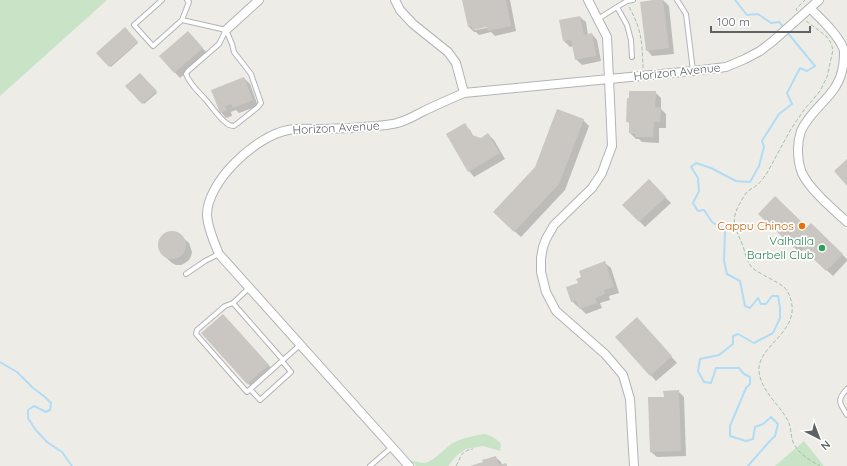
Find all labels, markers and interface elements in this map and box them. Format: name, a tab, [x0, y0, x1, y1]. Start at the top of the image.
scale bar	[711, 8, 810, 34]
text: 100 m	[717, 14, 750, 29]
street label: Horizon Avenue	[633, 59, 721, 84]
street label: Horizon Avenue	[292, 118, 380, 137]
place label: Cappu Chinos	[717, 218, 794, 233]
marker: Cappu Chinos	[797, 221, 807, 231]
place label: Valhalla Barbell Club	[747, 233, 814, 262]
marker: Valhalla Barbell Club	[817, 243, 827, 253]
north arrow	[799, 418, 839, 458]
text: N	[818, 438, 833, 453]

